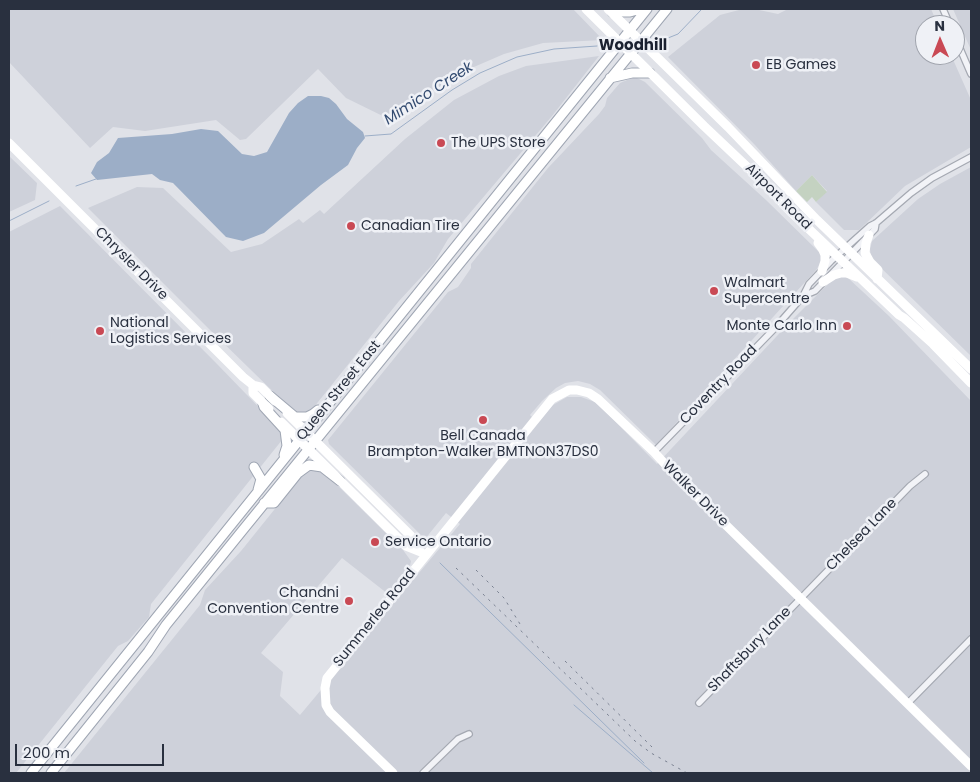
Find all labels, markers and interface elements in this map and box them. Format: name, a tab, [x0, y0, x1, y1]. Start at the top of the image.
north arrow	[915, 15, 965, 65]
text: N	[934, 16, 945, 36]
district label: Woodhill	[599, 37, 667, 55]
place label: EB Games	[766, 57, 836, 73]
water label: Mimico Creek	[381, 59, 477, 129]
marker: EB Games	[750, 59, 762, 71]
place label: The UPS Store	[451, 135, 546, 151]
marker: The UPS Store	[435, 137, 447, 149]
street label: Airport Road	[741, 160, 815, 234]
place label: Canadian Tire	[361, 218, 460, 234]
marker: Canadian Tire	[345, 220, 357, 232]
street label: Chrysler Drive	[91, 224, 171, 304]
place label: Walmart Supercentre	[724, 275, 810, 308]
marker: Walmart Supercentre	[708, 285, 720, 297]
place label: National Logistics Services	[110, 315, 231, 348]
place label: Monte Carlo Inn	[727, 318, 837, 334]
marker: Monte Carlo Inn	[841, 320, 853, 332]
marker: National Logistics Services	[94, 325, 106, 337]
street label: Queen Street East	[294, 338, 384, 444]
street label: Coventry Road	[677, 342, 761, 428]
marker: Bell Canada Brampton-Walker BMTNON37DS0	[477, 414, 489, 426]
place label: Bell Canada Brampton-Walker BMTNON37DS0	[368, 428, 598, 461]
street label: Walker Drive	[658, 457, 732, 531]
street label: Chelsea Lane	[823, 495, 901, 575]
place label: Service Ontario	[385, 534, 491, 550]
marker: Service Ontario	[369, 536, 381, 548]
street label: Summerlea Road	[330, 565, 420, 671]
place label: Chandni Convention Centre	[207, 585, 339, 618]
marker: Chandni Convention Centre	[343, 595, 355, 607]
street label: Shaftsbury Lane	[705, 604, 795, 696]
scale bar	[18, 734, 166, 766]
text: 200 m	[23, 742, 70, 763]

